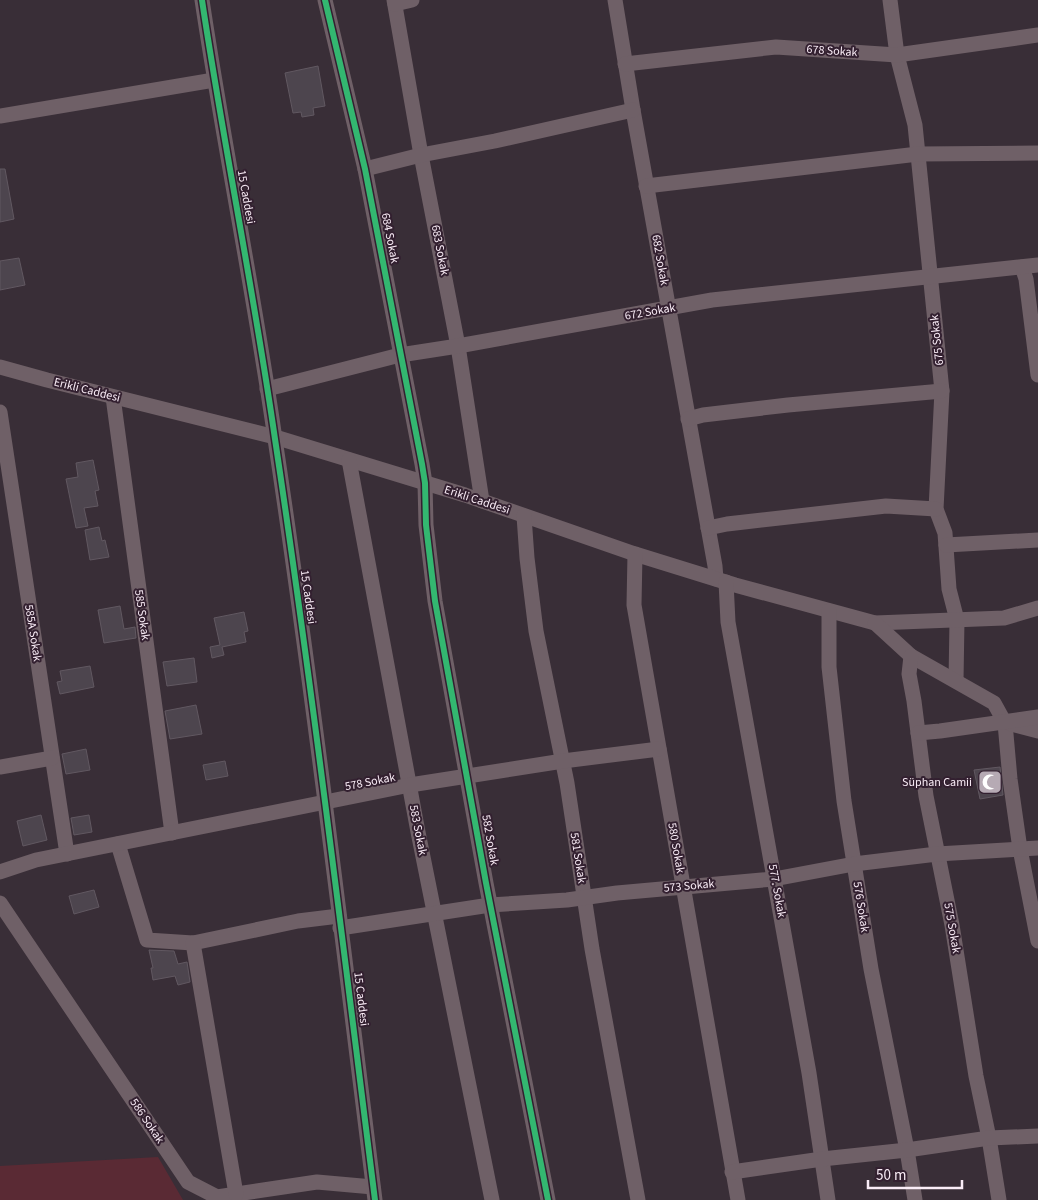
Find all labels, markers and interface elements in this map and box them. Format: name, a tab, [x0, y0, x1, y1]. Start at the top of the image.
street label: 678 Sokak	[806, 41, 858, 61]
street label: 15 Caddesi	[233, 169, 259, 225]
street label: 684 Sokak	[377, 211, 403, 265]
street label: 683 Sokak	[427, 223, 453, 277]
street label: 682 Sokak	[647, 233, 673, 287]
street label: 672 Sokak	[623, 299, 677, 325]
street label: 675 Sokak	[926, 314, 948, 366]
street label: Erikli Caddesi	[52, 374, 122, 406]
street label: Erikli Caddesi	[442, 481, 512, 519]
street label: 15 Caddesi	[296, 569, 320, 625]
street label: 585 Sokak	[130, 589, 154, 641]
street label: 585A Sokak	[20, 603, 46, 663]
street label: 578 Sokak	[343, 769, 397, 795]
mosque icon: Süphan Camii	[977, 769, 1003, 795]
place label: Süphan Camii	[902, 774, 972, 791]
street label: 583 Sokak	[405, 803, 431, 857]
street label: 582 Sokak	[477, 813, 503, 867]
street label: 580 Sokak	[663, 821, 689, 875]
street label: 581 Sokak	[566, 831, 590, 885]
street label: 577. Sokak	[764, 863, 790, 919]
street label: 573 Sokak	[663, 875, 715, 897]
street label: 576 Sokak	[849, 880, 873, 934]
street label: 575 Sokak	[939, 901, 965, 955]
street label: 15 Caddesi	[349, 971, 373, 1027]
street label: 586 Sokak	[126, 1095, 168, 1147]
scale bar	[868, 1158, 962, 1190]
text: 50 m	[876, 1165, 906, 1186]

